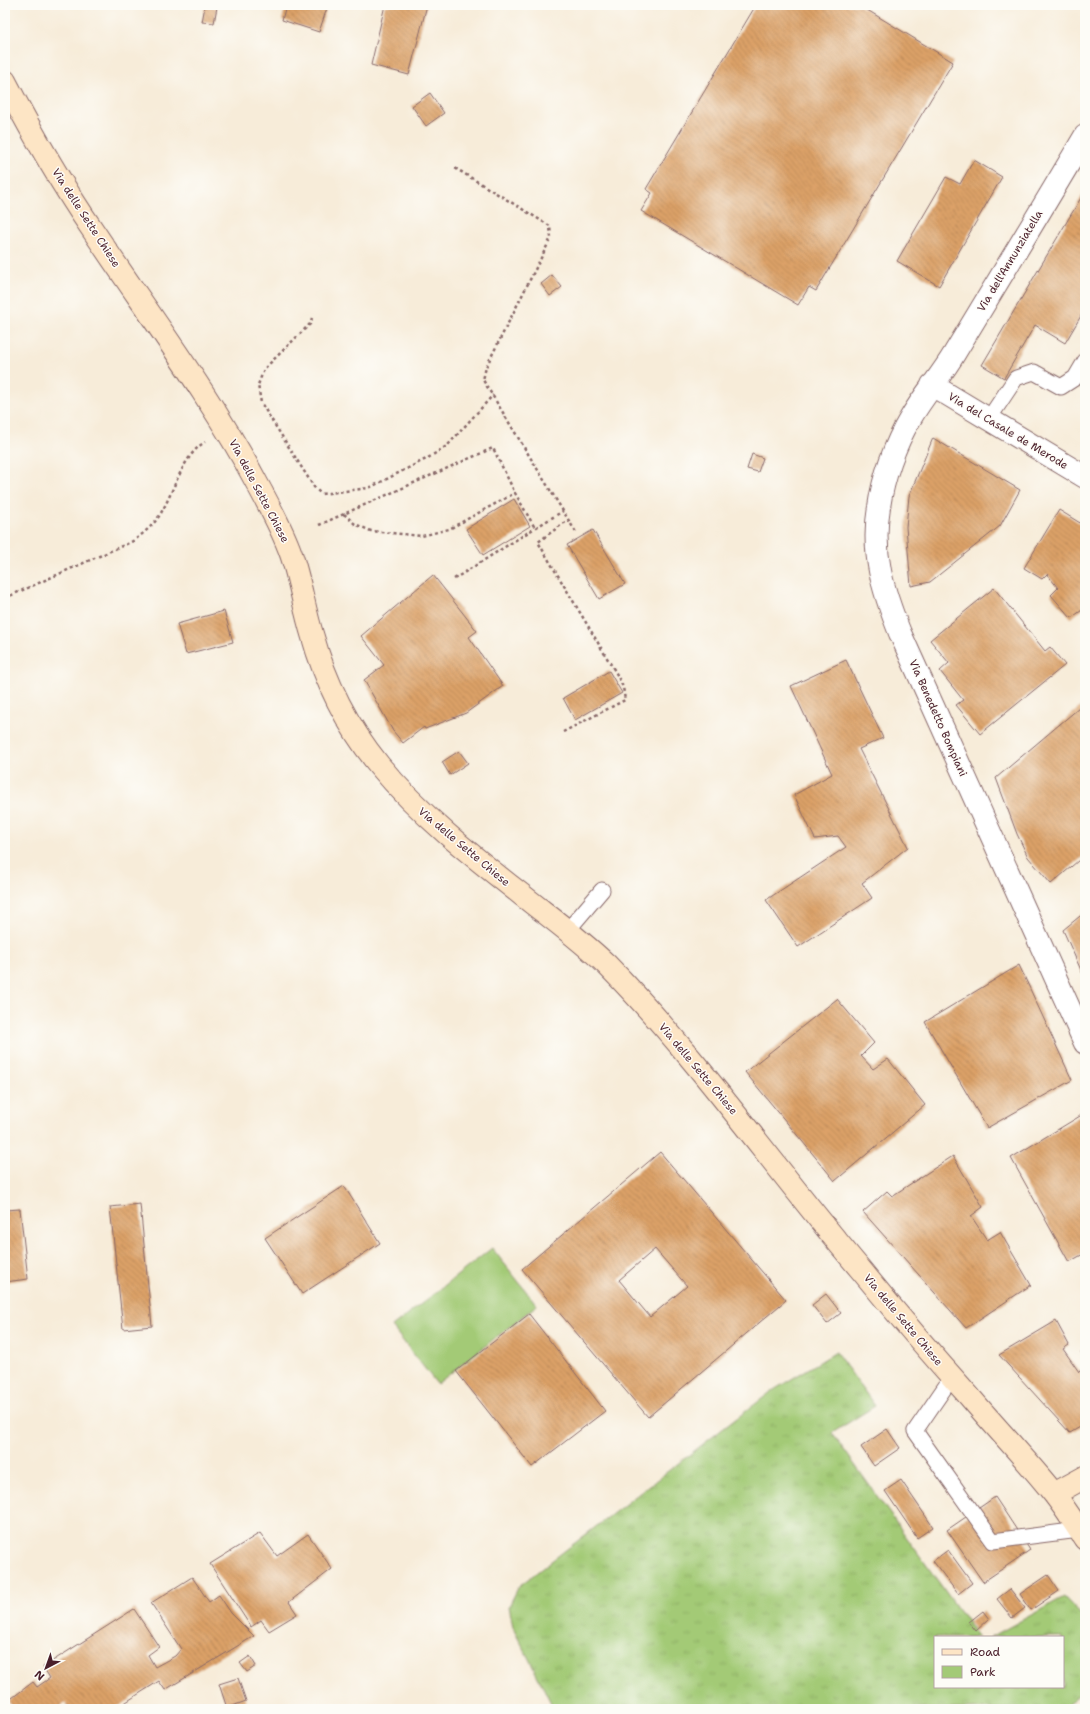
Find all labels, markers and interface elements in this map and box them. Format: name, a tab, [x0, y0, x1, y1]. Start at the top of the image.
street label: Via delle Sette Chiese	[48, 166, 124, 270]
street label: Via dell'Annunziatella	[974, 207, 1046, 315]
street label: Via del Casale de Merode	[945, 389, 1071, 473]
street label: Via delle Sette Chiese	[225, 437, 293, 545]
street label: Via Benedetto Bompiani	[905, 657, 971, 779]
street label: Via delle Sette Chiese	[415, 804, 513, 890]
street label: Via delle Sette Chiese	[655, 1020, 741, 1118]
street label: Via delle Sette Chiese	[860, 1271, 946, 1369]
legend	[934, 1636, 1064, 1688]
text: Road	[970, 1644, 1001, 1660]
north arrow	[26, 1648, 66, 1688]
text: Park	[970, 1664, 996, 1680]
text: N	[31, 1666, 48, 1684]

